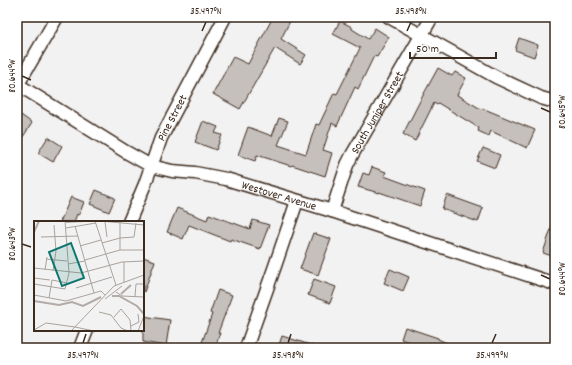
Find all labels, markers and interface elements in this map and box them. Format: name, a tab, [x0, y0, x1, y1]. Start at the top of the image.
text: 35.497°N	[190, 5, 222, 19]
text: 35.498°N	[395, 5, 427, 19]
scale bar	[410, 34, 496, 60]
text: 50 m	[416, 41, 439, 58]
text: 80.644°W	[6, 59, 20, 93]
street label: South Juniper Street	[347, 68, 409, 157]
street label: Pine Street	[154, 92, 193, 145]
text: 80.645°W	[556, 95, 570, 129]
street label: Westover Avenue	[239, 177, 318, 216]
inset map	[34, 221, 144, 331]
text: 80.643°W	[6, 227, 20, 261]
text: 80.644°W	[556, 262, 570, 296]
text: 35.497°N	[67, 349, 99, 363]
text: 35.498°N	[272, 349, 304, 363]
text: 35.499°N	[476, 349, 508, 363]

